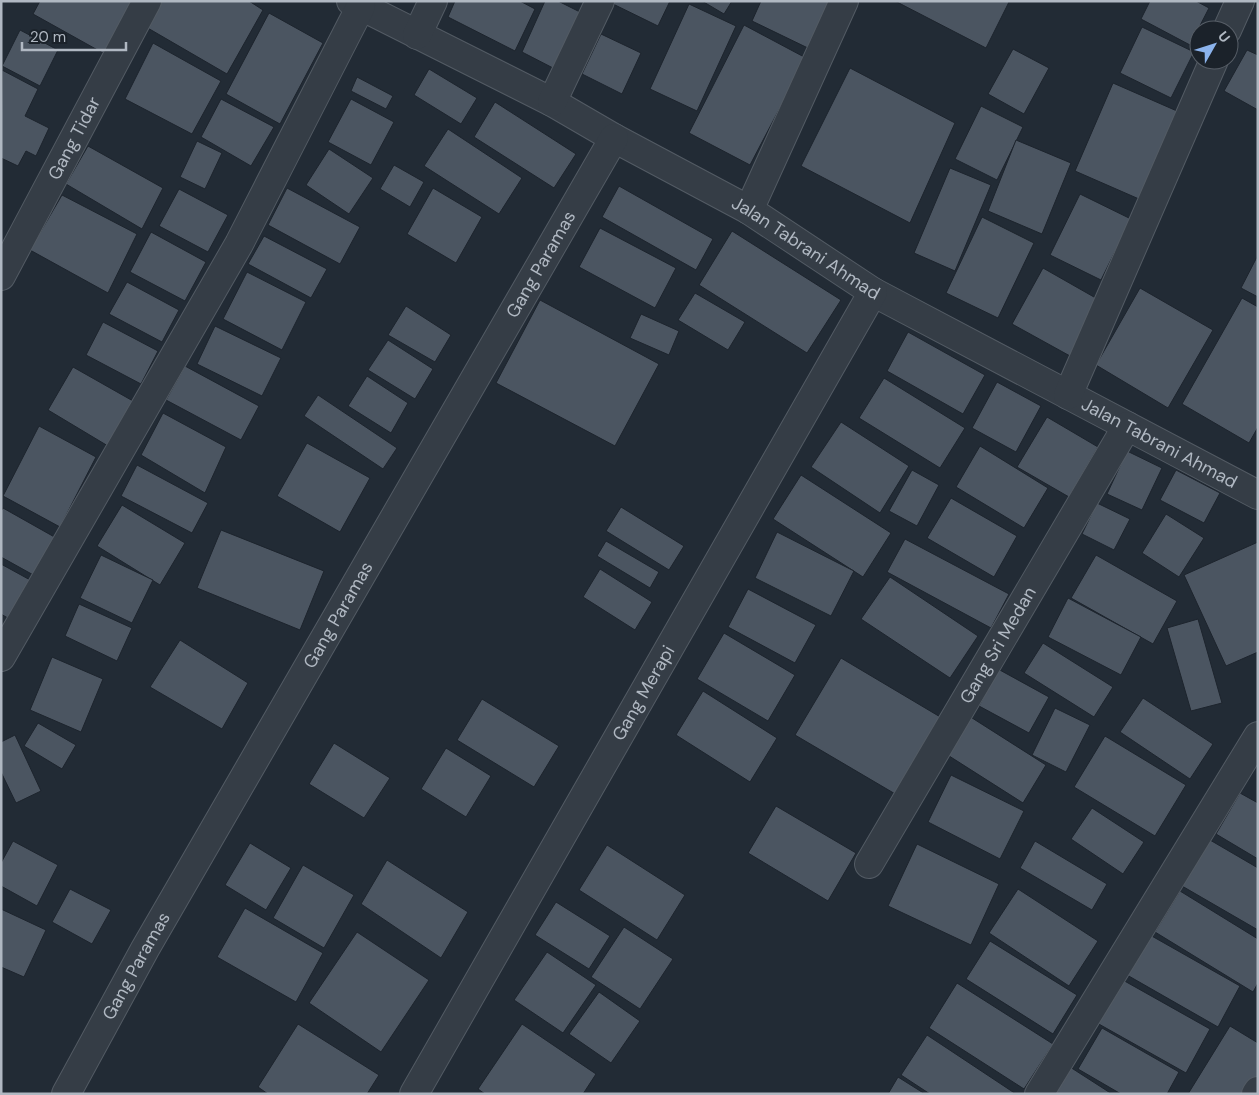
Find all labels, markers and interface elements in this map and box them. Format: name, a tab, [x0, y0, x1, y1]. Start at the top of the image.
scale bar	[22, 20, 126, 52]
north arrow	[1189, 20, 1239, 70]
text: 20 m	[30, 27, 66, 47]
text: U	[1214, 27, 1234, 46]
street label: Gang Tidar	[42, 92, 106, 184]
street label: Jalan Tabrani Ahmad	[727, 191, 884, 306]
street label: Gang Paramas	[501, 206, 581, 322]
street label: Jalan Tabrani Ahmad	[1077, 392, 1241, 494]
street label: Gang Paramas	[298, 557, 379, 673]
street label: Gang Sri Medan	[954, 582, 1042, 708]
street label: Gang Merapi	[607, 641, 680, 745]
street label: Gang Paramas	[97, 908, 176, 1024]

